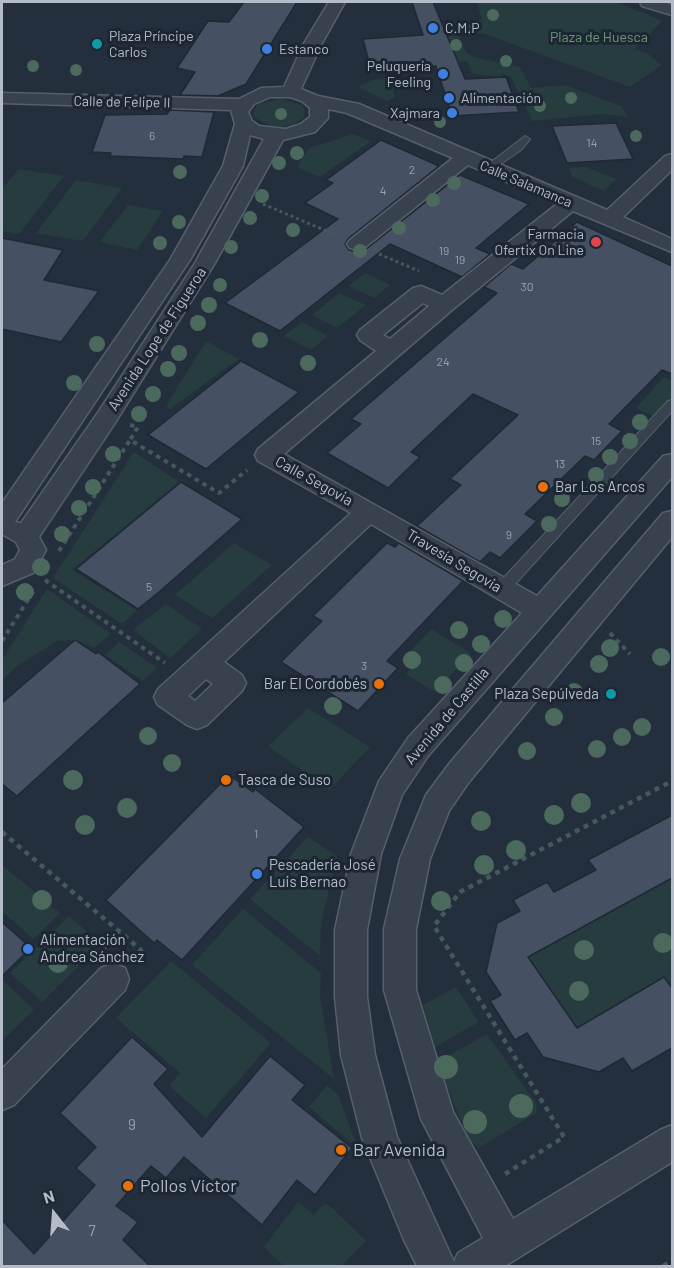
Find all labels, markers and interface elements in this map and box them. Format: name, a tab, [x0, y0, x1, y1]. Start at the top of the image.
place label: C.M.P	[445, 20, 479, 36]
marker: C.M.P	[426, 21, 440, 35]
place label: Plaza Príncipe Carlos	[109, 28, 194, 60]
park label: Plaza de Huesca	[550, 29, 648, 45]
marker: Plaza Príncipe Carlos	[90, 37, 104, 51]
place label: Estanco	[279, 41, 329, 57]
marker: Estanco	[260, 42, 274, 56]
place label: Peluquería Feeling	[367, 58, 431, 90]
marker: Peluquería Feeling	[436, 67, 450, 81]
place label: Alimentación	[461, 90, 541, 106]
marker: Alimentación	[442, 91, 456, 105]
street label: Calle de Felipe II	[73, 93, 171, 111]
place label: Xajmara	[390, 105, 440, 121]
marker: Xajmara	[445, 106, 459, 120]
house number: 6	[149, 129, 155, 143]
house number: 14	[587, 136, 597, 150]
street label: Calle Salamanca	[477, 157, 575, 211]
house number: 2	[409, 163, 415, 177]
house number: 4	[380, 184, 386, 198]
place label: Farmacia Ofertix On Line	[495, 226, 584, 258]
marker: Farmacia Ofertix On Line	[589, 235, 603, 249]
house number: 19	[439, 244, 449, 258]
house number: 19	[455, 253, 465, 267]
street label: Avenida Lope de Figueroa	[104, 264, 210, 414]
house number: 30	[521, 280, 533, 294]
house number: 24	[436, 355, 450, 369]
house number: 15	[591, 434, 601, 448]
street label: Calle Segovia	[272, 452, 356, 510]
house number: 13	[555, 457, 565, 471]
place label: Bar Los Arcos	[555, 478, 645, 496]
marker: Bar Los Arcos	[536, 480, 550, 494]
street label: Travesía Segovia	[403, 526, 505, 596]
house number: 9	[506, 528, 512, 542]
house number: 5	[146, 580, 152, 594]
house number: 3	[361, 659, 367, 673]
street label: Avenida de Castilla	[401, 664, 493, 768]
place label: Bar El Cordobés	[264, 675, 367, 693]
marker: Bar El Cordobés	[372, 677, 386, 691]
place label: Plaza Sepúlveda	[494, 685, 599, 703]
marker: Plaza Sepúlveda	[604, 687, 618, 701]
place label: Tasca de Suso	[238, 771, 331, 789]
marker: Tasca de Suso	[219, 773, 233, 787]
house number: 1	[254, 827, 258, 841]
place label: Pescadería José Luis Bernao	[269, 856, 376, 891]
marker: Pescadería José Luis Bernao	[250, 867, 264, 881]
place label: Alimentación Andrea Sánchez	[40, 931, 144, 966]
marker: Alimentación Andrea Sánchez	[21, 942, 35, 956]
house number: 9	[128, 1116, 136, 1134]
place label: Bar Avenida	[353, 1139, 445, 1161]
marker: Bar Avenida	[334, 1143, 348, 1157]
place label: Pollos Víctor	[140, 1175, 237, 1197]
marker: Pollos Víctor	[121, 1179, 135, 1193]
north arrow	[24, 1184, 84, 1244]
text: N	[41, 1186, 56, 1207]
house number: 7	[88, 1222, 96, 1240]

